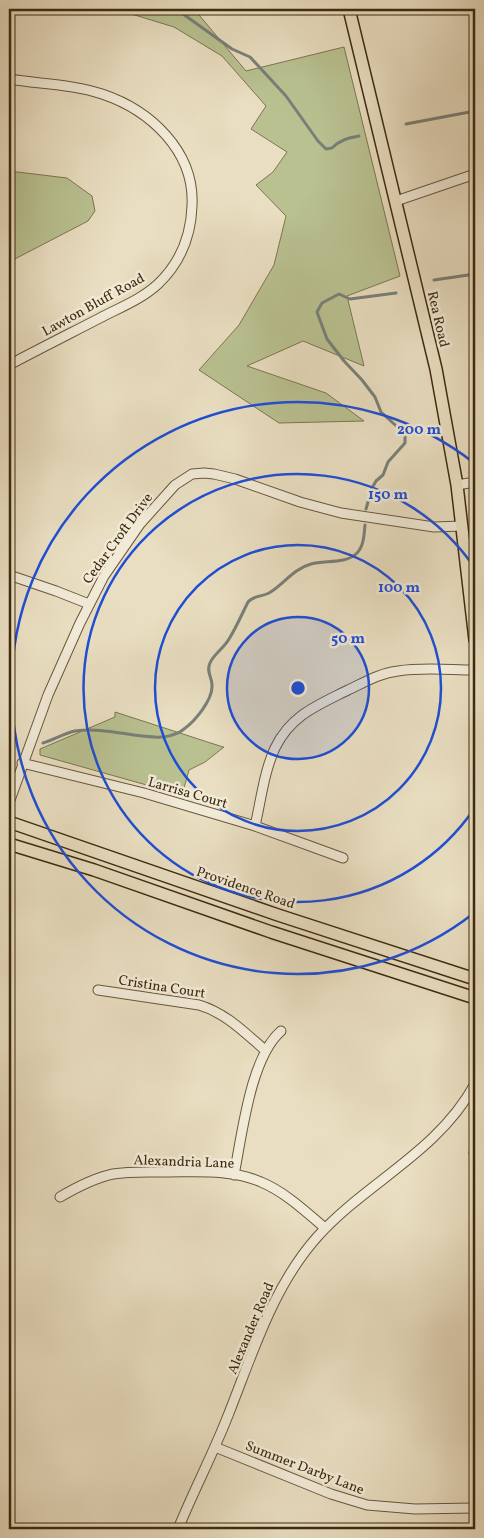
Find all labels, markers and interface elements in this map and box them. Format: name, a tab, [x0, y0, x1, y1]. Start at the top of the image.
street label: Lawton Bluff Road	[39, 269, 149, 341]
street label: Rea Road	[422, 289, 453, 349]
text: 200 m	[397, 420, 441, 441]
text: 150 m	[368, 485, 408, 506]
street label: Cedar Croft Drive	[79, 489, 158, 588]
text: 100 m	[378, 578, 421, 599]
text: 50 m	[331, 629, 365, 650]
centre of rings	[289, 679, 307, 697]
street label: Larrisa Court	[146, 773, 230, 814]
street label: Providence Road	[194, 863, 297, 914]
street label: Cristina Court	[117, 971, 207, 1004]
street label: Alexandria Lane	[133, 1151, 235, 1174]
street label: Alexander Road	[223, 1280, 279, 1377]
street label: Summer Darby Lane	[242, 1437, 367, 1500]

